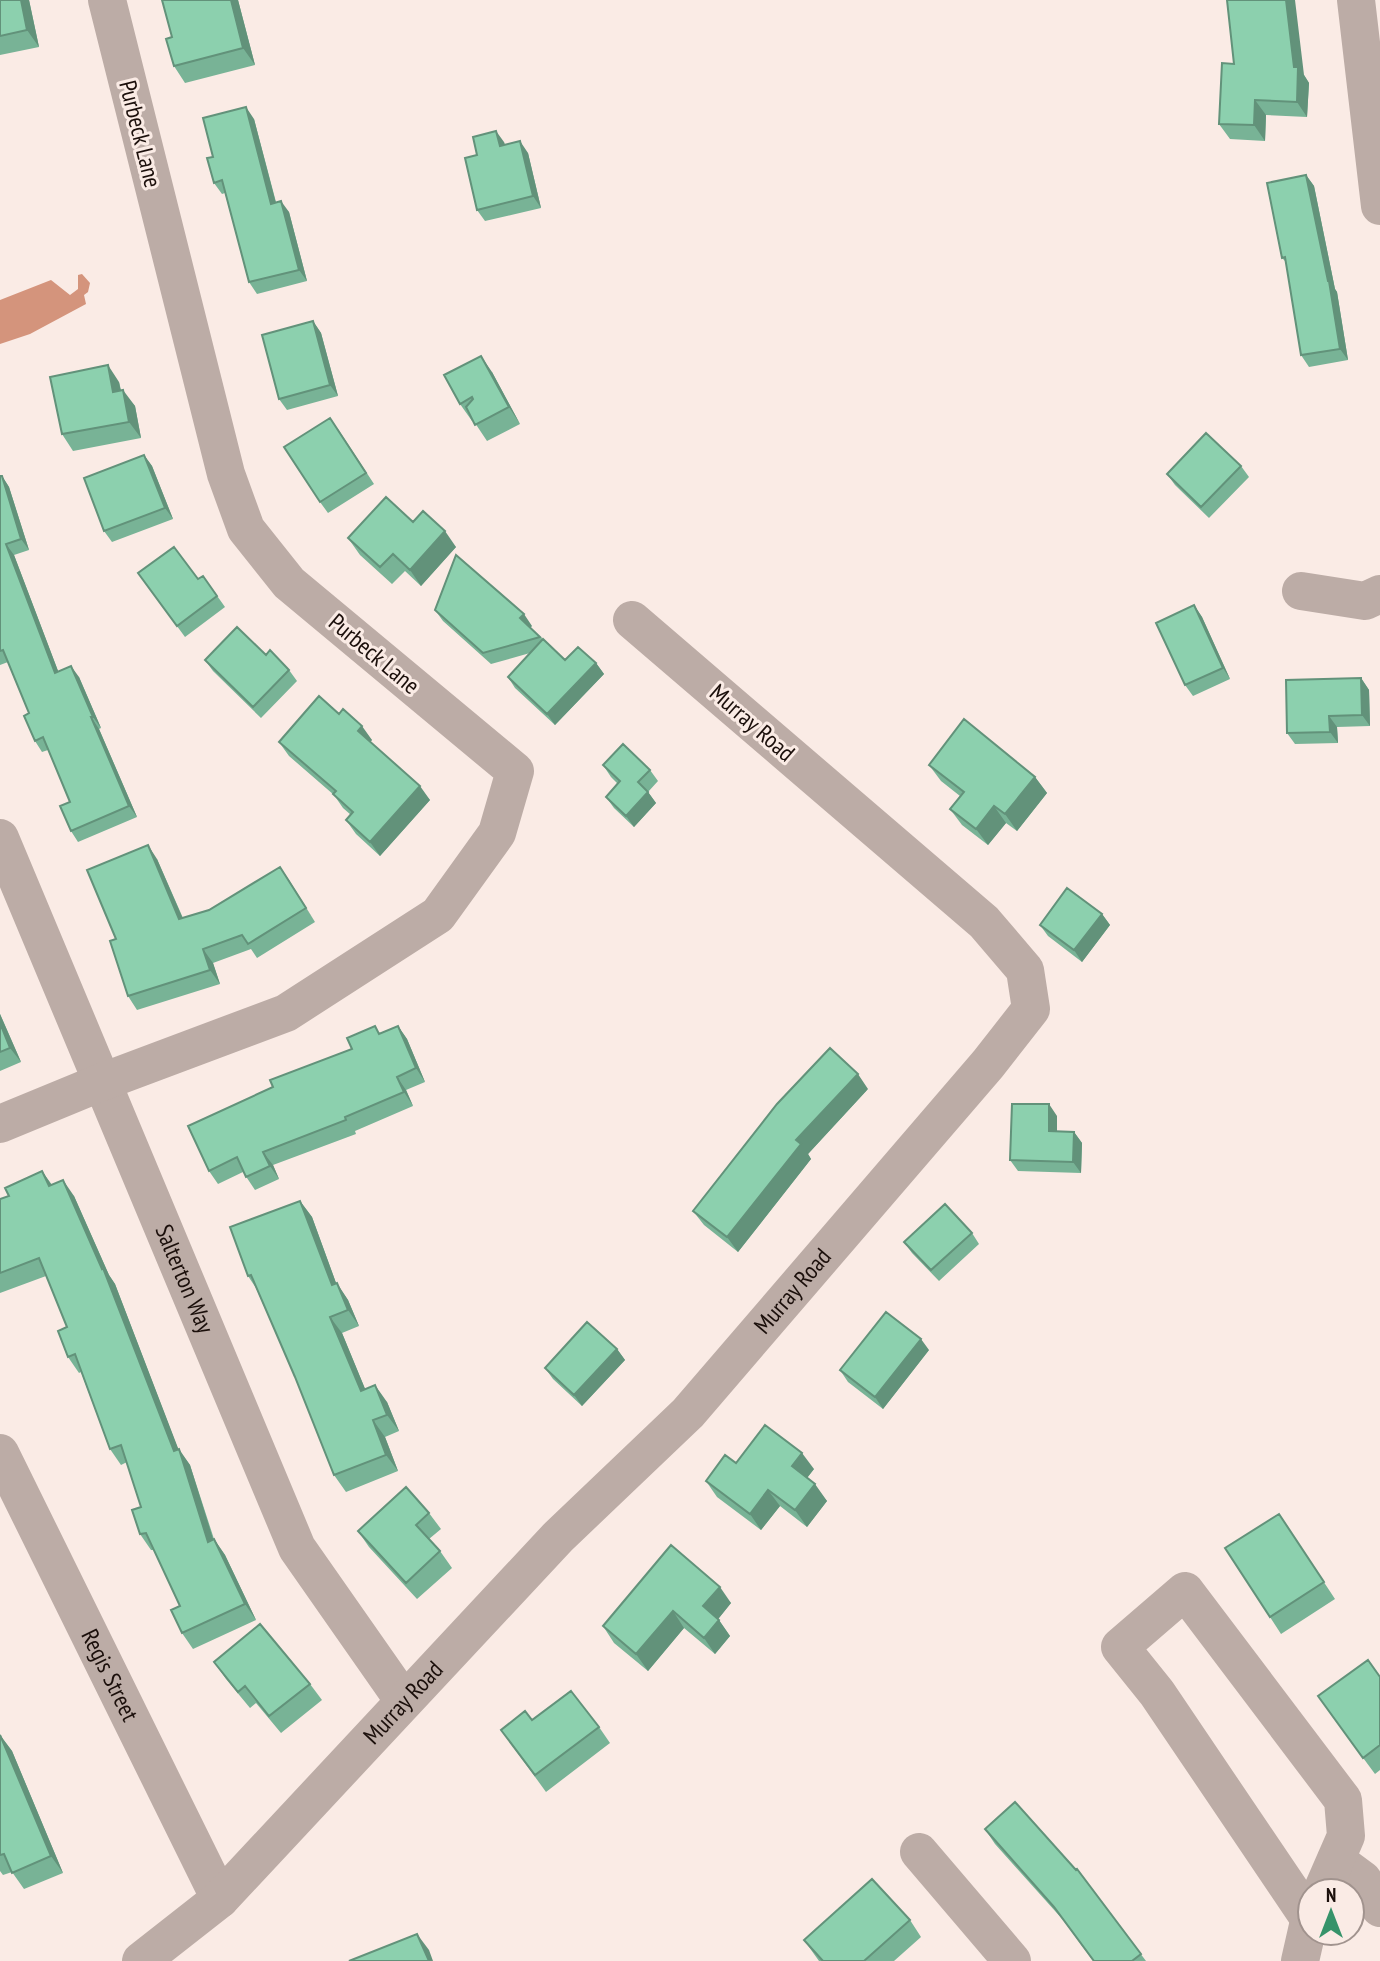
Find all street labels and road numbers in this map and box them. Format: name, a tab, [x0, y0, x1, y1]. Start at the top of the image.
street label: Purbeck Lane	[112, 77, 169, 191]
street label: Purbeck Lane	[322, 607, 426, 701]
street label: Murray Road	[703, 677, 801, 768]
street label: Salterton Way	[148, 1220, 221, 1338]
street label: Murray Road	[747, 1242, 838, 1340]
street label: Regis Street	[74, 1624, 146, 1727]
street label: Murray Road	[356, 1654, 449, 1751]

